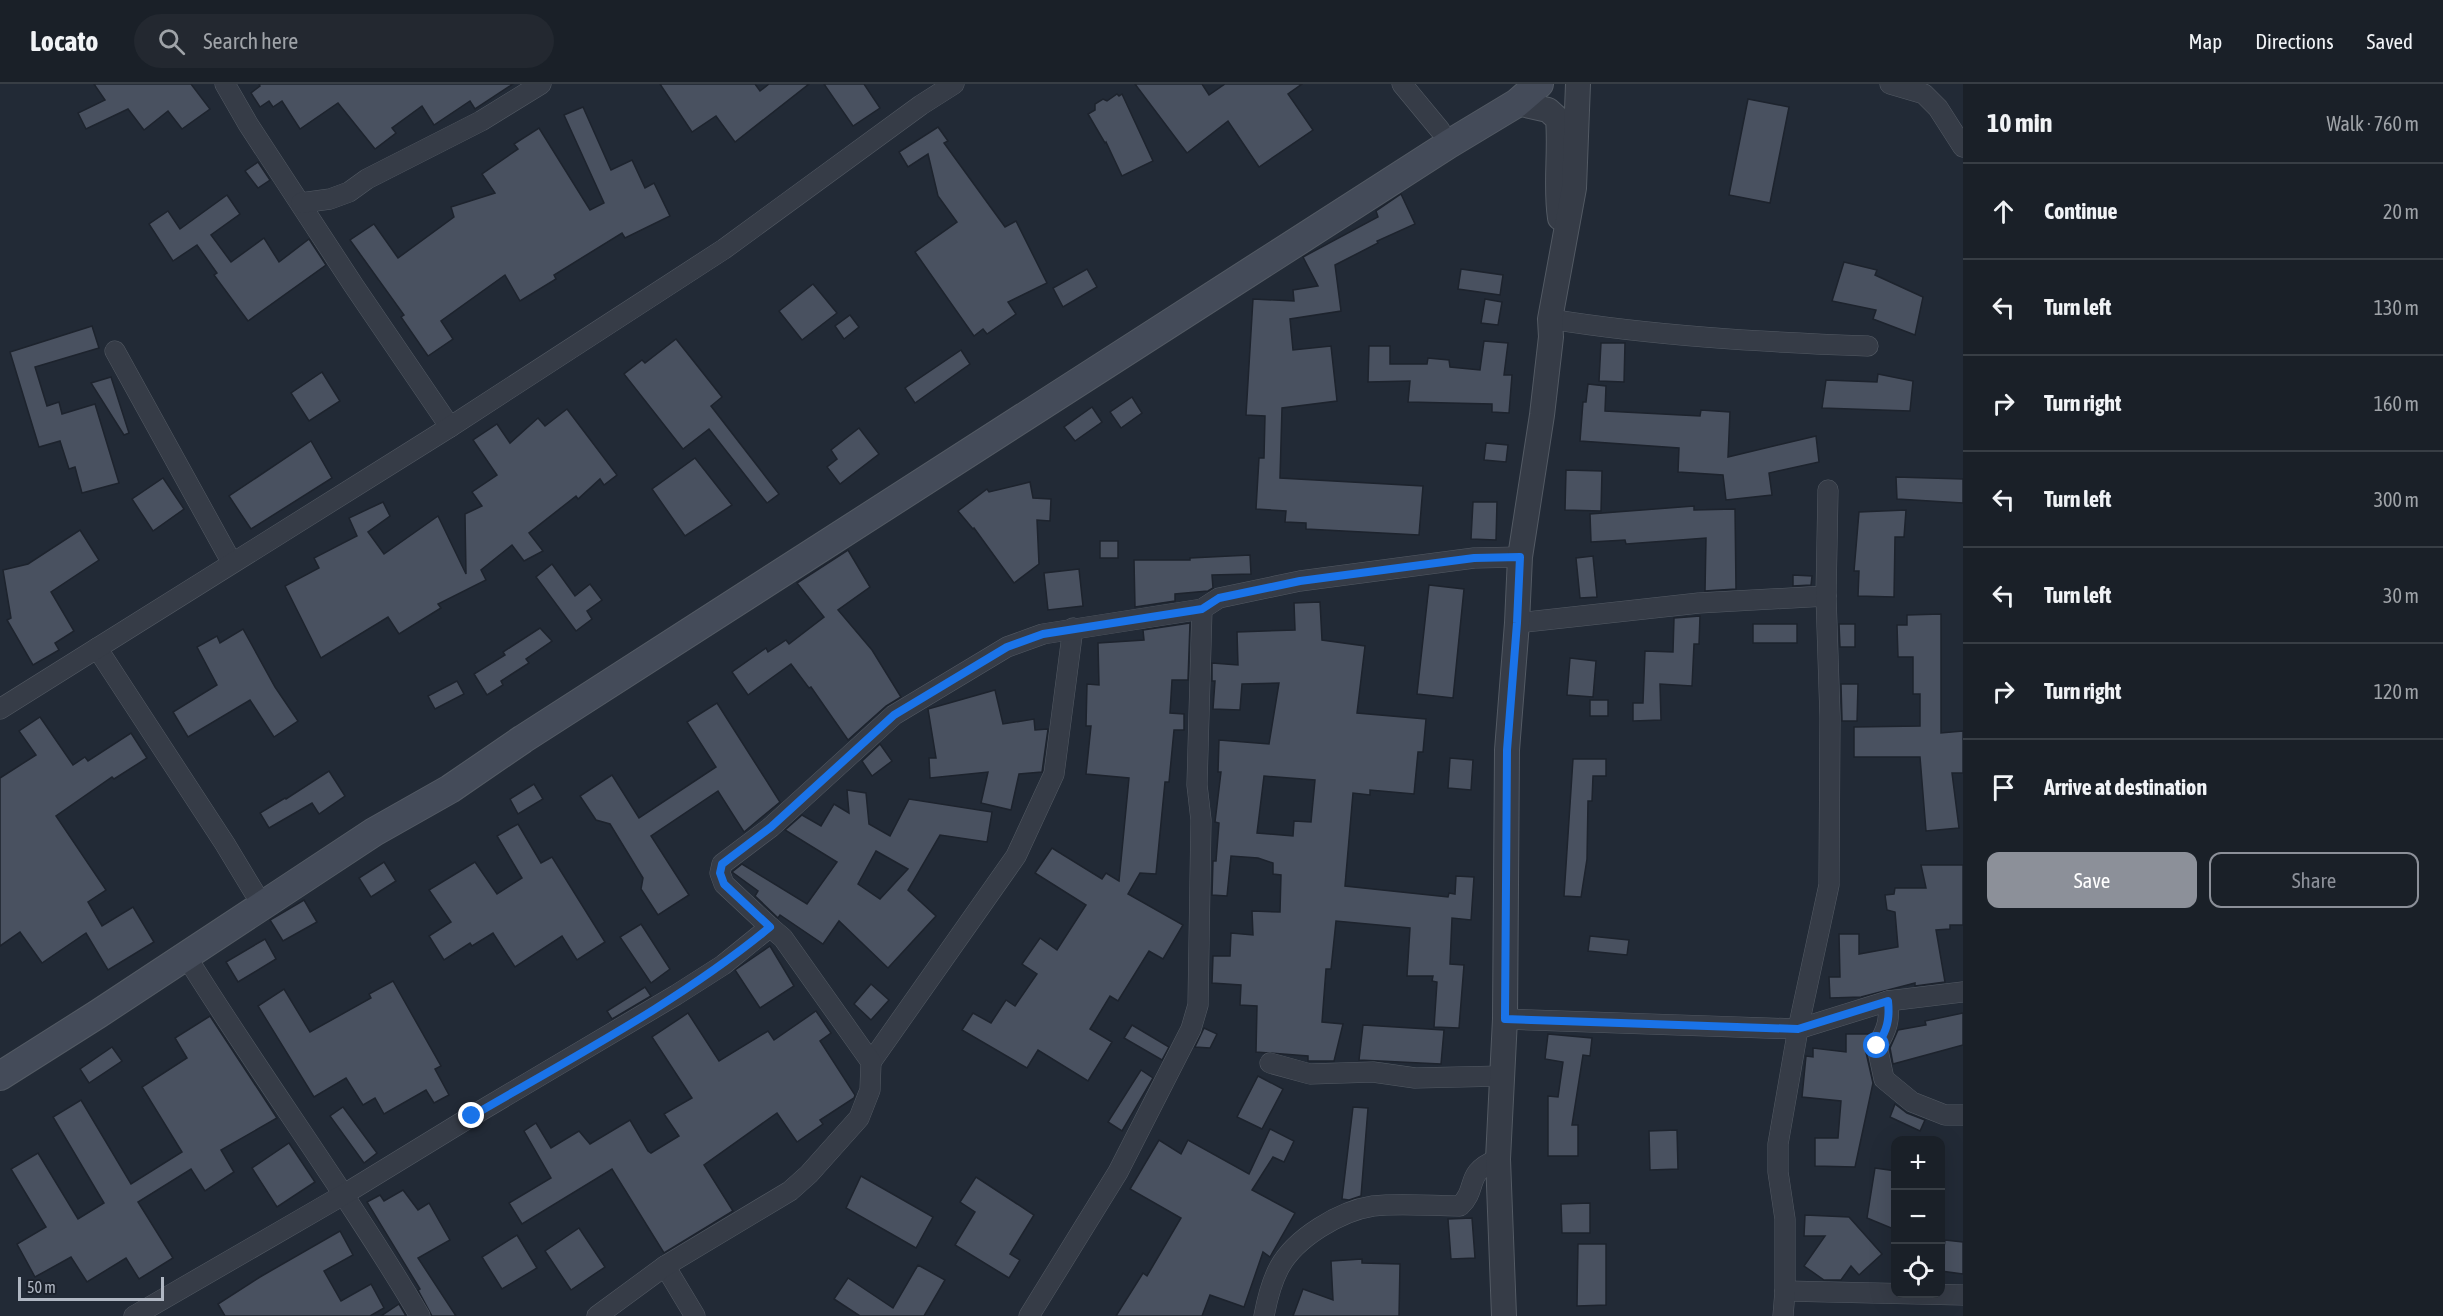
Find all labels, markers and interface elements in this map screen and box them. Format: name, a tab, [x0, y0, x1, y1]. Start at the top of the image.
search box	[134, 14, 554, 68]
text: Locato	[30, 25, 98, 57]
icon: search	[155, 25, 188, 58]
text: Search here	[203, 28, 298, 54]
text: Map	[2188, 29, 2222, 53]
text: Directions	[2255, 29, 2334, 53]
text: Saved	[2367, 29, 2413, 53]
text: 10 min	[1987, 108, 2052, 138]
text: Walk · 760 m	[2327, 112, 2419, 135]
icon: ahead	[1987, 195, 2020, 228]
text: Continue	[2044, 198, 2118, 224]
text: 20 m	[2383, 200, 2419, 223]
icon: left	[1987, 291, 2020, 324]
text: Turn left	[2044, 294, 2111, 320]
text: 130 m	[2374, 296, 2419, 319]
icon: right	[1987, 387, 2020, 420]
text: Turn right	[2044, 390, 2121, 416]
text: 160 m	[2374, 392, 2419, 415]
icon: left	[1987, 483, 2020, 516]
text: Turn left	[2044, 486, 2111, 512]
text: 300 m	[2374, 488, 2419, 511]
icon: left	[1987, 579, 2020, 612]
text: Turn left	[2044, 582, 2111, 608]
text: 30 m	[2383, 584, 2419, 607]
icon: right	[1987, 675, 2020, 708]
text: Turn right	[2044, 678, 2121, 704]
text: 120 m	[2374, 680, 2419, 703]
icon: arrive	[1987, 771, 2020, 804]
text: Arrive at destination	[2044, 774, 2207, 800]
button: Save	[1987, 852, 2197, 908]
button: Share	[2209, 852, 2419, 908]
route start	[1863, 1032, 1889, 1058]
route end	[458, 1102, 484, 1128]
map controls	[1891, 1136, 1945, 1298]
button: +	[1891, 1136, 1945, 1190]
button: −	[1891, 1190, 1945, 1244]
button: locate	[1891, 1244, 1945, 1298]
scale bar	[18, 1274, 164, 1302]
text: 50 m	[27, 1278, 56, 1296]

